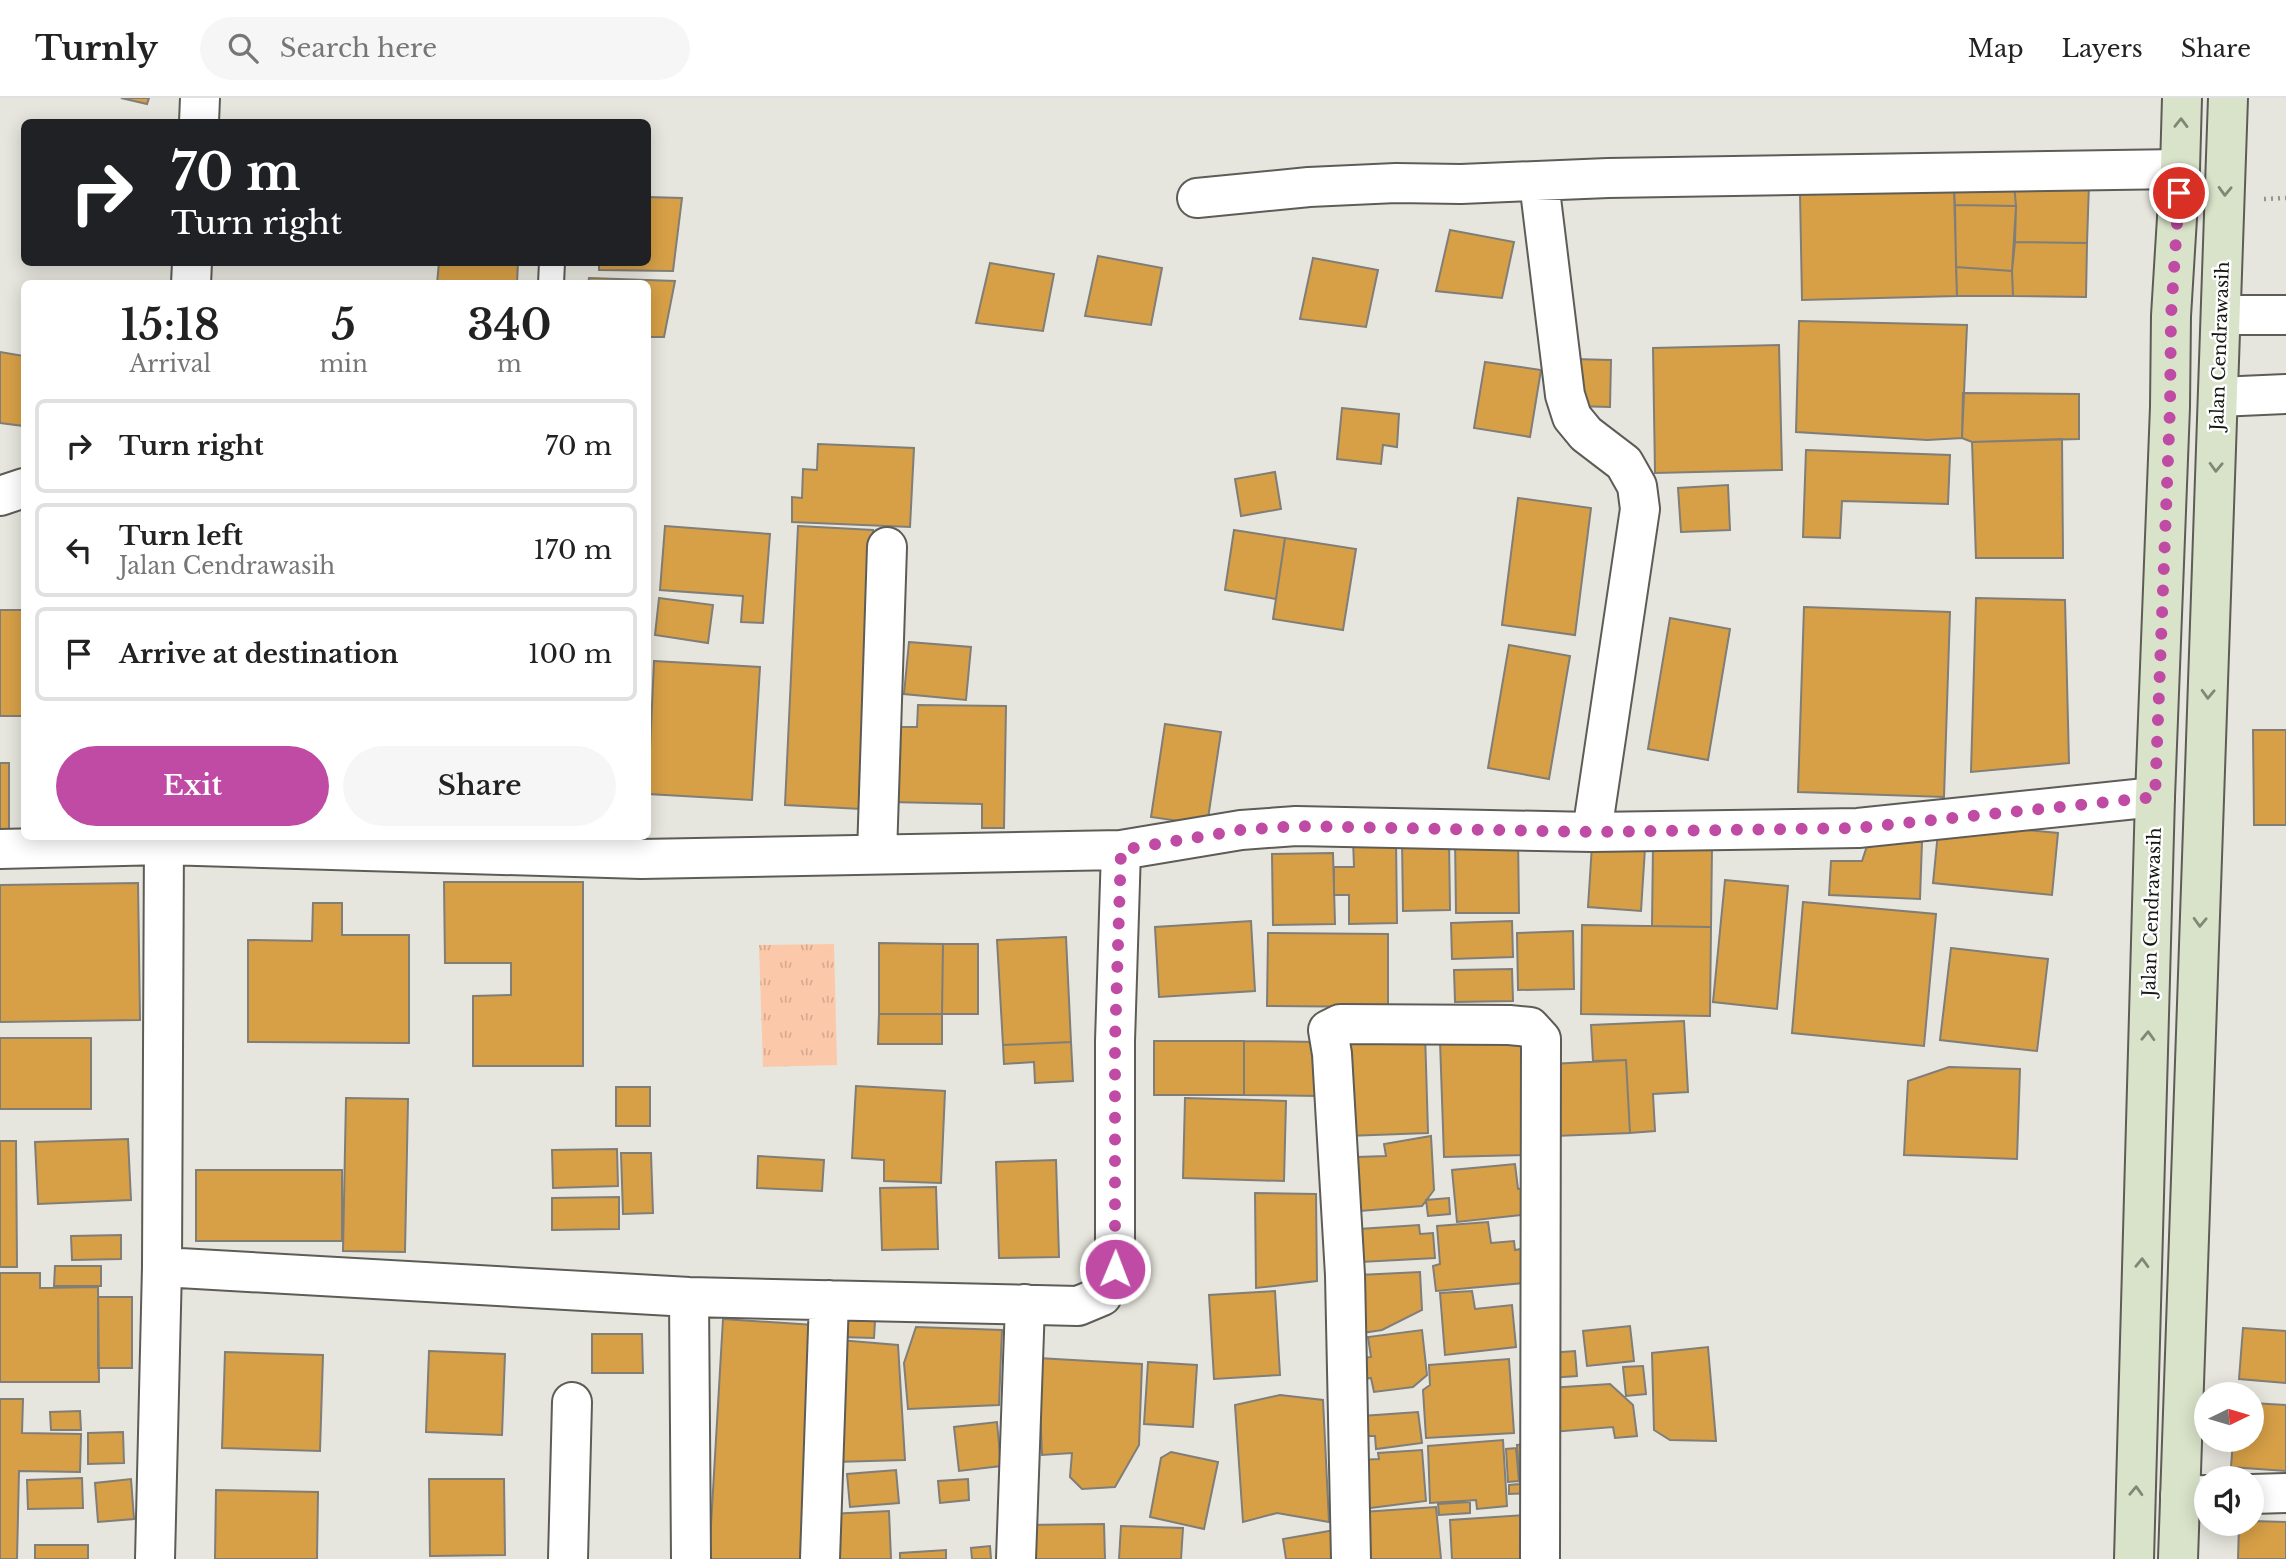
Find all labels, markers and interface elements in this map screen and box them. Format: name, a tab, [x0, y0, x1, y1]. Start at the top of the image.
search box	[200, 17, 690, 80]
text: Turnly	[35, 28, 158, 69]
icon: search	[224, 29, 262, 67]
text: Search here	[280, 32, 437, 64]
text: Map	[1968, 34, 2024, 63]
text: Layers	[2062, 34, 2143, 63]
text: Share	[2181, 34, 2251, 63]
one-way arrow	[2174, 117, 2189, 128]
text: 70 m	[171, 142, 301, 203]
icon: right	[56, 147, 147, 238]
pin	[2149, 163, 2209, 223]
icon: arrive	[2160, 174, 2198, 212]
one-way arrow	[2217, 186, 2233, 196]
text: Turn right	[171, 203, 342, 243]
street label: Jalan Cendrawasih	[2206, 261, 2234, 433]
text: 15:18	[120, 299, 220, 351]
text: 5	[331, 299, 356, 351]
text: 340	[467, 299, 552, 351]
text: Arrival	[129, 350, 211, 378]
text: min	[319, 350, 368, 378]
text: m	[497, 350, 522, 378]
icon: right	[60, 427, 98, 465]
text: Turn right	[119, 430, 264, 462]
text: 70 m	[545, 430, 612, 462]
one-way arrow	[2208, 462, 2223, 473]
text: Turn left	[119, 520, 243, 552]
icon: left	[60, 531, 98, 569]
text: 170 m	[533, 534, 612, 566]
text: Jalan Cendrawasih	[119, 552, 335, 580]
icon: arrive	[60, 635, 98, 673]
text: Arrive at destination	[119, 638, 399, 670]
text: 100 m	[528, 638, 612, 670]
one-way arrow	[2200, 689, 2215, 700]
button: Exit	[56, 746, 329, 826]
button: Share	[343, 746, 616, 826]
street label: Jalan Cendrawasih	[2138, 827, 2166, 999]
one-way arrow	[2192, 917, 2208, 928]
one-way arrow	[2141, 1030, 2156, 1041]
position arrow	[1078, 1232, 1152, 1306]
one-way arrow	[2134, 1258, 2150, 1268]
north arrow	[2194, 1382, 2264, 1452]
map controls	[2194, 1382, 2264, 1536]
button: sound	[2194, 1466, 2264, 1536]
one-way arrow	[2128, 1485, 2143, 1496]

